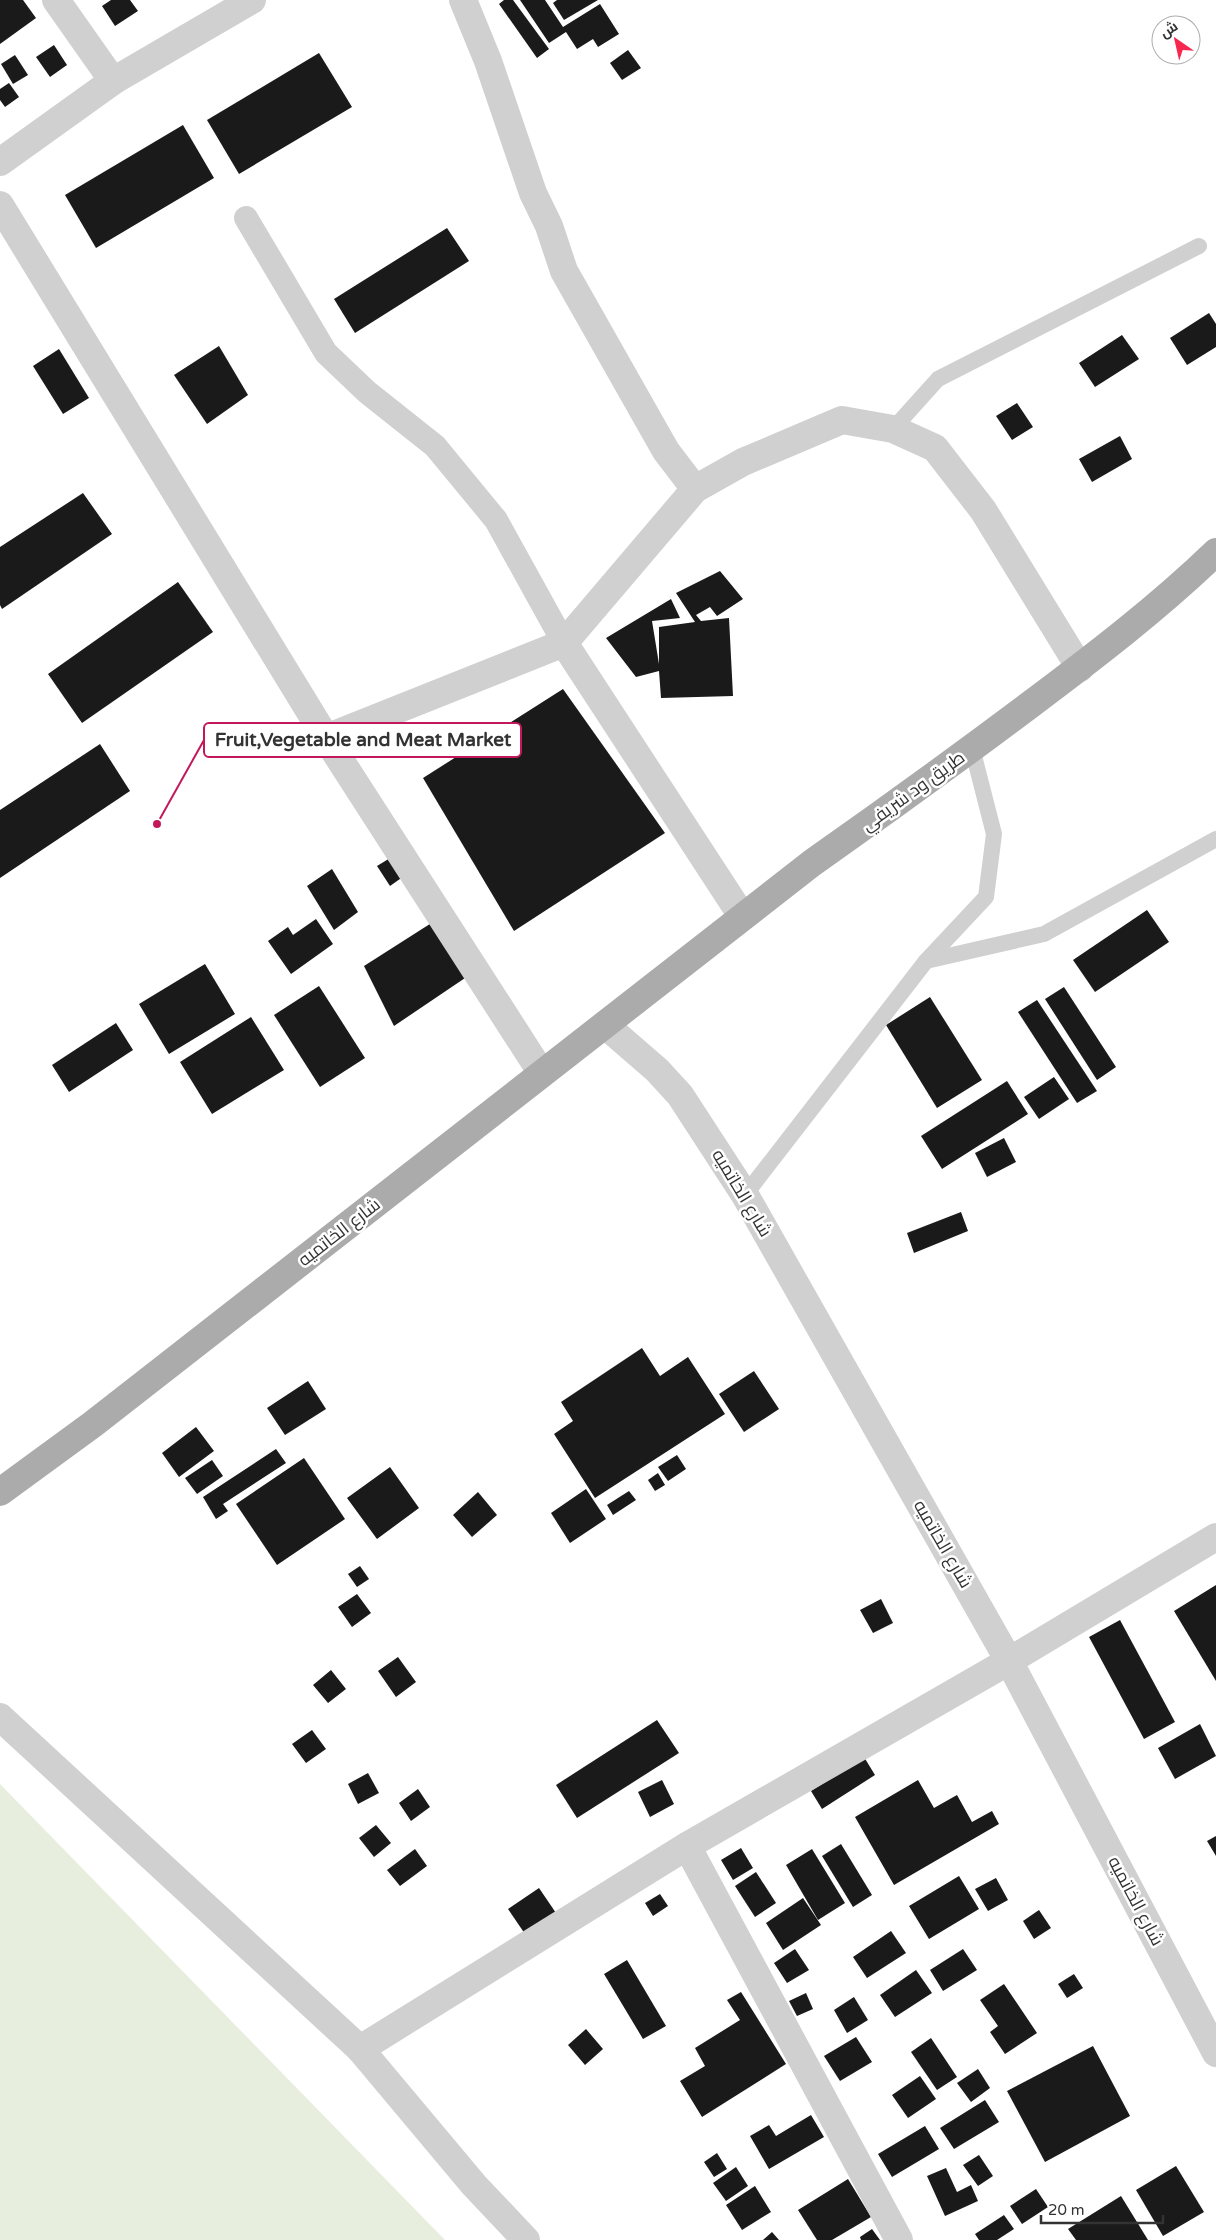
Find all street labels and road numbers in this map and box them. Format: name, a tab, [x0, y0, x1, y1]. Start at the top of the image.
street label: طريق ود شريفي	[857, 746, 971, 838]
street label: شارع الخاتميه	[706, 1145, 777, 1241]
street label: شارع الخاتميه	[294, 1193, 385, 1272]
street label: شارع الخاتميه	[908, 1496, 977, 1593]
street label: شارع الخاتميه	[1102, 1853, 1169, 1950]

